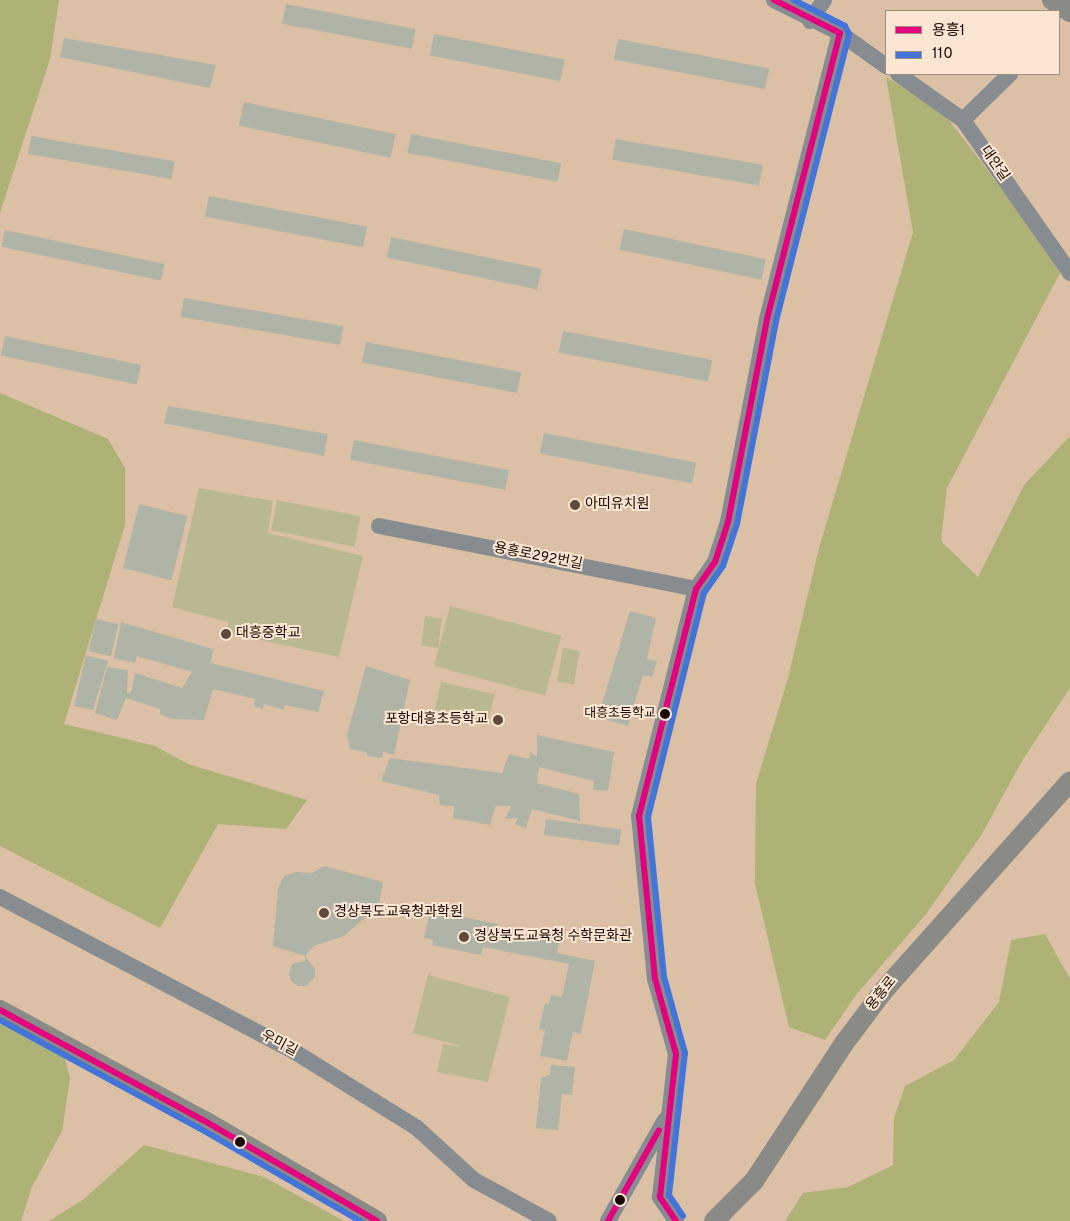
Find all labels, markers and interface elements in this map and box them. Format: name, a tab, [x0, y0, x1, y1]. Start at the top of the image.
legend	[885, 10, 1060, 75]
text: 용흥1	[932, 22, 965, 41]
text: 110	[932, 45, 953, 64]
street label: 대안길	[976, 143, 1012, 185]
place label: 아띠유치원	[585, 497, 649, 513]
marker: 아띠유치원	[569, 499, 581, 511]
street label: 용흥로292번길	[492, 540, 584, 574]
place label: 대흥중학교	[236, 626, 300, 642]
marker: 대흥중학교	[220, 628, 232, 640]
place label: 대흥초등학교	[584, 706, 656, 722]
marker: 대흥초등학교	[660, 709, 670, 719]
place label: 포항대흥초등학교	[385, 712, 488, 728]
marker: 포항대흥초등학교	[492, 714, 504, 726]
place label: 경상북도교육청과학원	[334, 905, 463, 921]
marker: 경상북도교육청과학원	[318, 907, 330, 919]
place label: 경상북도교육청 수학문화관	[474, 929, 632, 945]
marker: 경상북도교육청 수학문화관	[458, 931, 470, 943]
street label: 용흥로	[863, 974, 901, 1014]
street label: 우미길	[258, 1028, 300, 1060]
unlabelled marker	[235, 1137, 245, 1147]
unlabelled marker	[615, 1195, 625, 1205]

